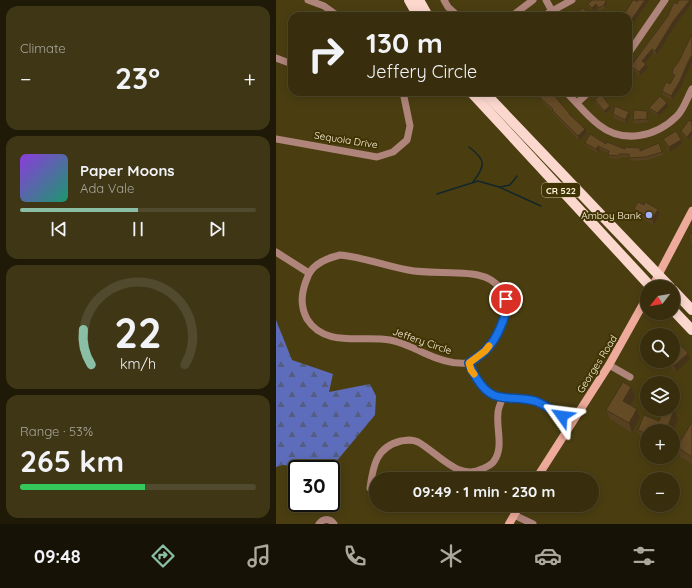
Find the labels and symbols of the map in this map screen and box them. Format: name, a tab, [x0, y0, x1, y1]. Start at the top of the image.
street label: Sequoia Drive	[313, 129, 379, 151]
road number: CR 522	[542, 183, 580, 197]
place label: Amboy Bank	[581, 209, 641, 222]
marker: Amboy Bank	[644, 210, 654, 220]
north arrow	[640, 280, 680, 320]
pin	[489, 282, 523, 316]
street label: Jeffery Circle	[391, 325, 454, 357]
street label: Georges Road	[574, 332, 620, 396]
position arrow	[541, 395, 583, 437]
speed limit sign: 30	[288, 460, 340, 512]

